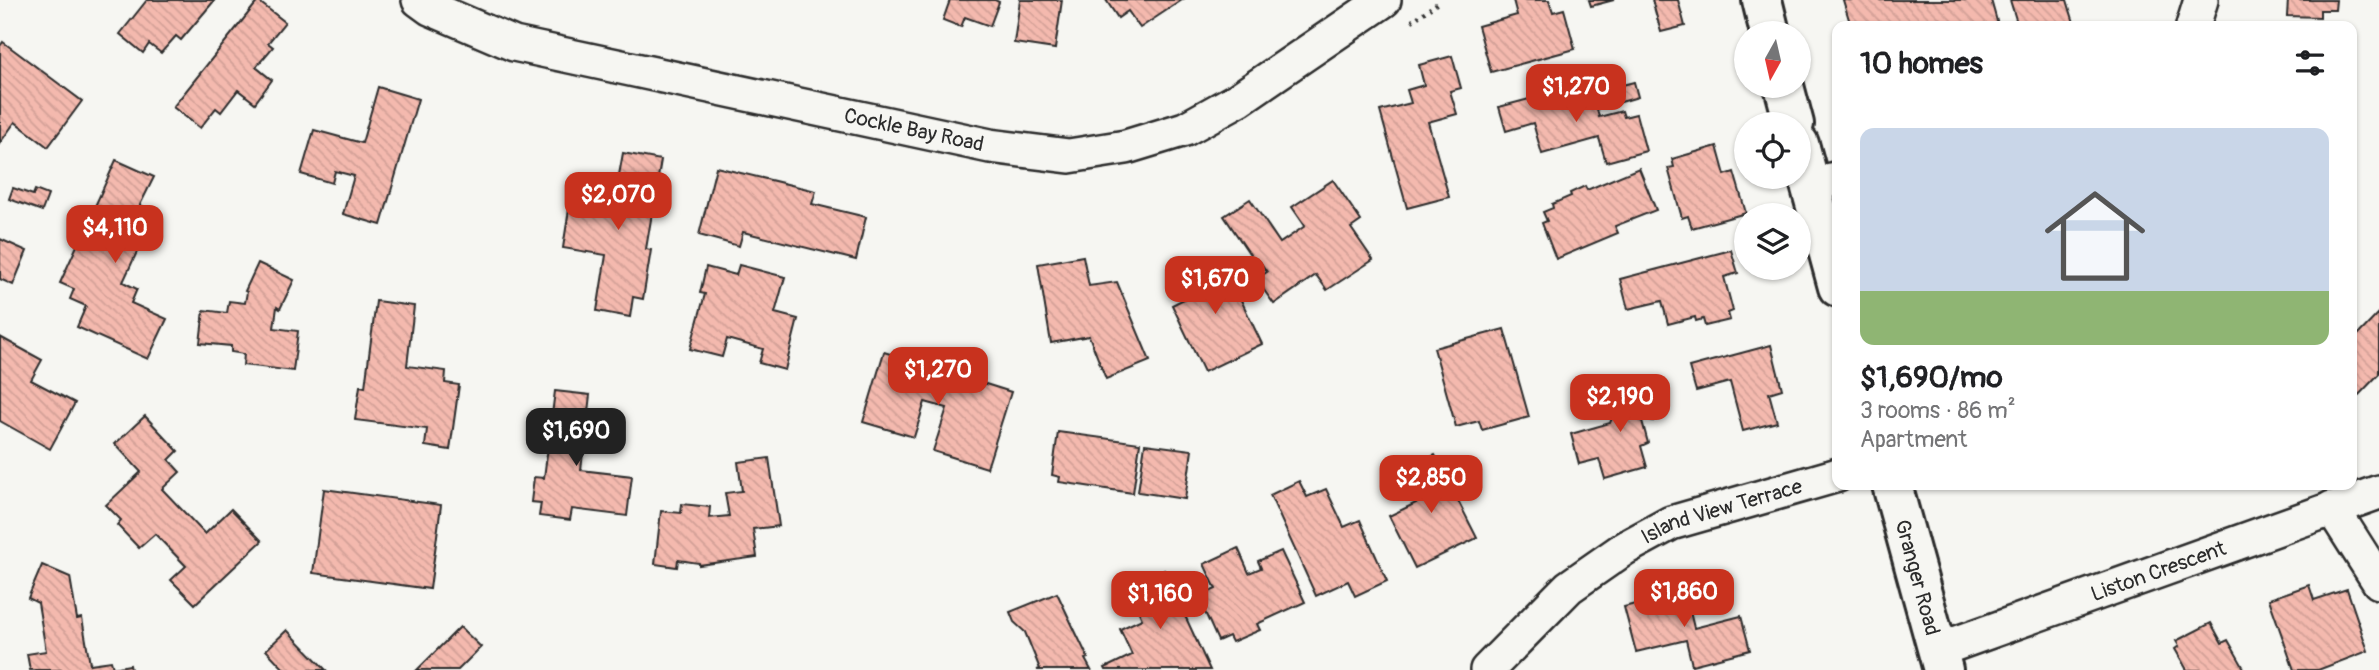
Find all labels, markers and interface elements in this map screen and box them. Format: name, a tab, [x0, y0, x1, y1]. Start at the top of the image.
north arrow	[1734, 21, 1811, 98]
map controls	[1734, 21, 1811, 280]
icon: filters	[2291, 44, 2329, 82]
text: 10 homes	[1860, 45, 1983, 82]
pin: $1,270	[1519, 64, 1633, 124]
text: $1,270	[1542, 72, 1610, 101]
street label: Cockle Bay Road	[841, 102, 986, 158]
button: locate	[1734, 112, 1811, 189]
pin: $2,070	[561, 173, 675, 232]
icon: home	[2032, 173, 2158, 299]
text: $2,070	[581, 180, 655, 209]
button: layers	[1734, 203, 1811, 280]
pin: $4,110	[58, 205, 172, 265]
text: $4,110	[82, 213, 148, 242]
pin: $1,670	[1158, 256, 1272, 316]
text: $1,670	[1181, 264, 1249, 293]
pin: $1,270	[881, 348, 995, 407]
text: $1,270	[904, 355, 972, 384]
text: $1,690/mo	[1860, 359, 2003, 396]
pin: $2,190	[1563, 374, 1677, 434]
text: $2,190	[1586, 382, 1654, 411]
text: 3 rooms · 86 m²	[1860, 396, 2016, 425]
pin: $1,690	[519, 408, 633, 468]
text: $1,690	[542, 416, 610, 445]
text: Apartment	[1860, 425, 1967, 454]
pin: $2,850	[1374, 456, 1488, 515]
text: $2,850	[1396, 463, 1466, 492]
street label: Island View Terrace	[1636, 473, 1806, 551]
street label: Granger Road	[1888, 517, 1946, 639]
street label: Liston Crescent	[2087, 535, 2230, 608]
pin: $1,860	[1627, 570, 1741, 629]
pin: $1,160	[1103, 572, 1217, 631]
text: $1,860	[1650, 577, 1718, 606]
text: $1,160	[1127, 579, 1193, 608]

